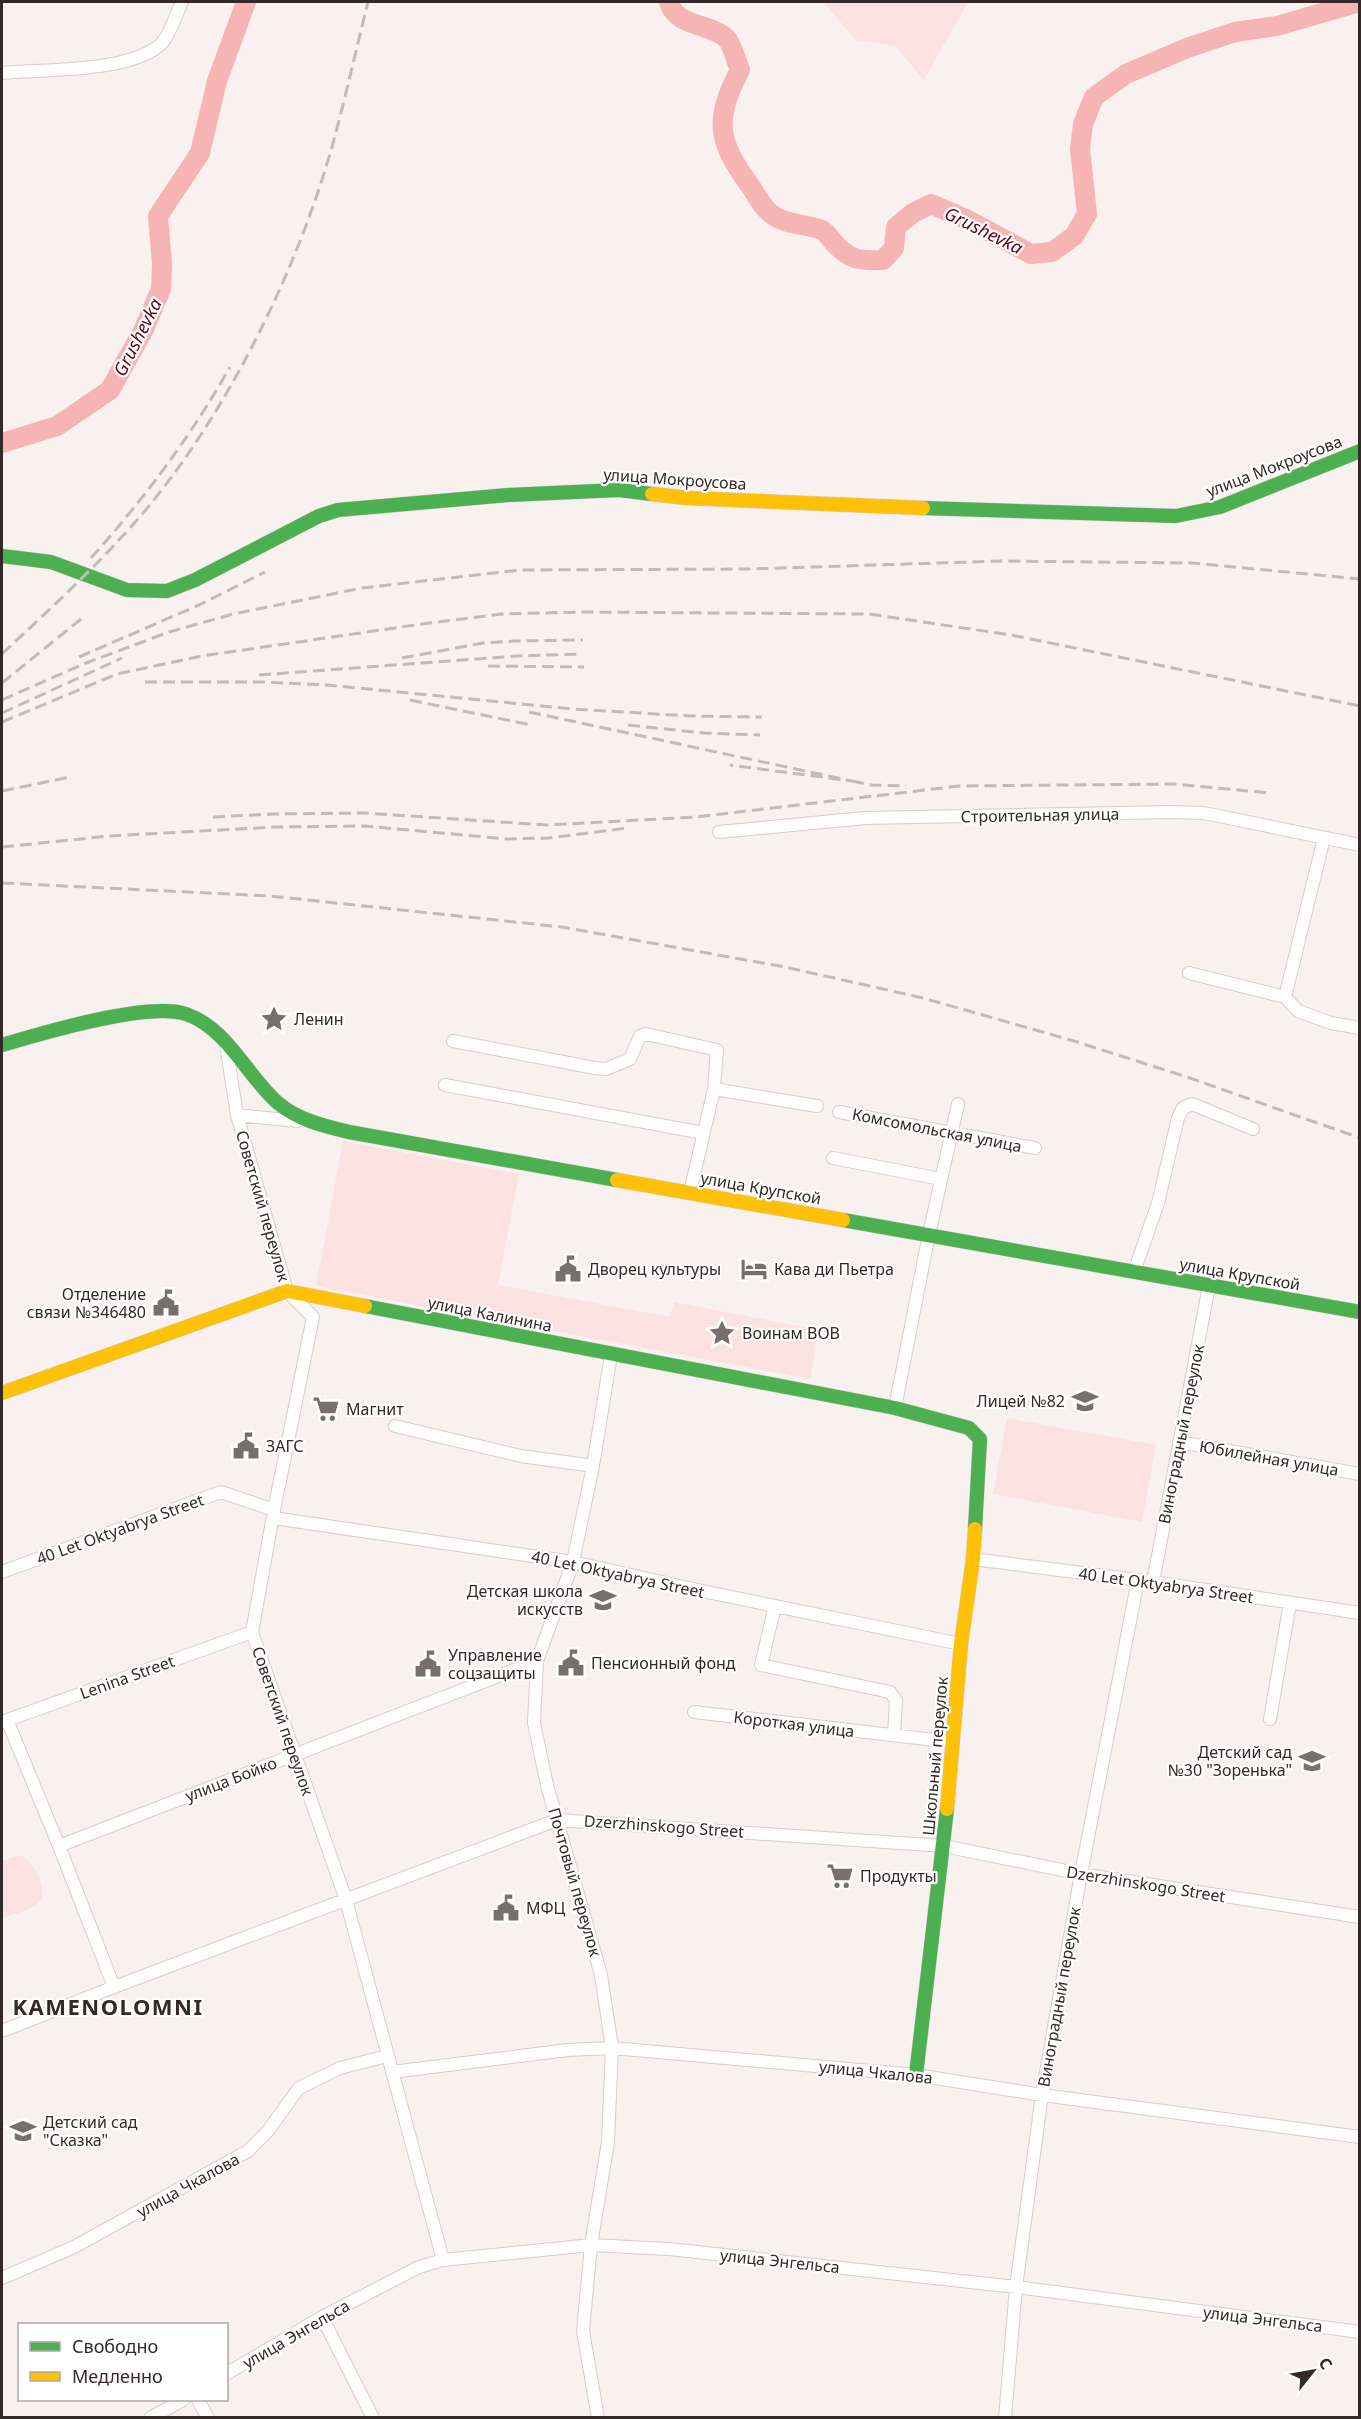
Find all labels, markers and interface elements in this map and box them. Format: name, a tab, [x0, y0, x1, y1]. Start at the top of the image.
water label: Grushevka	[941, 201, 1027, 259]
water label: Grushevka	[107, 294, 167, 380]
street label: улица Мокроусова	[1203, 430, 1345, 502]
street label: улица Мокроусова	[603, 463, 747, 495]
street label: Строительная улица	[961, 803, 1119, 827]
place icon: Ленин	[259, 1004, 289, 1034]
place label: Ленин	[294, 1008, 344, 1030]
street label: Комсомольская улица	[850, 1103, 1024, 1157]
street label: Советский переулок	[231, 1128, 295, 1285]
street label: улица Крупской	[699, 1167, 823, 1209]
street label: улица Крупской	[1178, 1253, 1302, 1295]
public building icon: Дворец культуры	[553, 1254, 583, 1284]
hotel icon: Кава ди Пьетра	[739, 1254, 769, 1284]
place label: Дворец культуры	[588, 1258, 721, 1280]
place label: Кава ди Пьетра	[774, 1258, 894, 1280]
place label: Отделение связи №346480	[27, 1283, 146, 1323]
public building icon: Отделение связи №346480	[151, 1288, 181, 1318]
street label: улица Калинина	[426, 1291, 554, 1337]
place icon: Воинам ВОВ	[707, 1318, 737, 1348]
place label: Воинам ВОВ	[742, 1322, 840, 1344]
street label: Виноградный переулок	[1153, 1342, 1209, 1526]
school or university icon: Лицей №82	[1070, 1386, 1100, 1416]
place label: Лицей №82	[977, 1390, 1065, 1412]
supermarket icon: Магнит	[311, 1394, 341, 1424]
place label: Магнит	[346, 1398, 404, 1420]
public building icon: ЗАГС	[231, 1431, 261, 1461]
place label: ЗАГС	[266, 1435, 304, 1457]
street label: Юбилейная улица	[1198, 1435, 1340, 1481]
street label: 40 Let Oktyabrya Street	[33, 1488, 207, 1569]
street label: 40 Let Oktyabrya Street	[530, 1545, 707, 1603]
street label: 40 Let Oktyabrya Street	[1077, 1562, 1255, 1608]
place label: Детская школа искусств	[467, 1580, 583, 1620]
school or university icon: Детская школа искусств	[588, 1585, 618, 1615]
street label: Советский переулок	[247, 1643, 319, 1799]
place label: Управление соцзащиты	[448, 1644, 542, 1684]
public building icon: Пенсионный фонд	[556, 1648, 586, 1678]
public building icon: Управление соцзащиты	[413, 1649, 443, 1679]
street label: Lenina Street	[77, 1650, 178, 1704]
place label: Пенсионный фонд	[591, 1652, 736, 1674]
street label: Школьный переулок	[917, 1675, 953, 1837]
street label: Короткая улица	[732, 1706, 856, 1742]
place label: Детский сад №30 "Зоренька"	[1167, 1741, 1292, 1781]
school or university icon: Детский сад №30 "Зоренька"	[1297, 1746, 1327, 1776]
street label: улица Бойко	[182, 1751, 280, 1807]
street label: Почтовый переулок	[543, 1805, 607, 1959]
street label: Dzerzhinskogo Street	[583, 1809, 745, 1843]
supermarket icon: Продукты	[825, 1861, 855, 1891]
street label: Dzerzhinskogo Street	[1065, 1861, 1227, 1907]
place label: Продукты	[860, 1865, 937, 1887]
public building icon: МФЦ	[491, 1893, 521, 1923]
place label: МФЦ	[526, 1897, 566, 1919]
street label: Виноградный переулок	[1032, 1905, 1086, 2089]
district label: KAMENOLOMNI	[12, 1991, 204, 2021]
street label: улица Чкалова	[818, 2055, 934, 2089]
place label: Детский сад "Сказка"	[43, 2111, 138, 2151]
school or university icon: Детский сад "Сказка"	[8, 2116, 38, 2146]
street label: улица Чкалова	[133, 2148, 243, 2222]
street label: улица Энгельса	[719, 2244, 841, 2278]
street label: улица Энгельса	[238, 2294, 354, 2374]
street label: улица Энгельса	[1202, 2301, 1324, 2337]
legend	[18, 2323, 228, 2401]
text: Свободно	[72, 2334, 158, 2358]
north arrow	[1283, 2341, 1343, 2401]
text: С	[1314, 2353, 1338, 2373]
text: Медленно	[72, 2364, 163, 2388]

